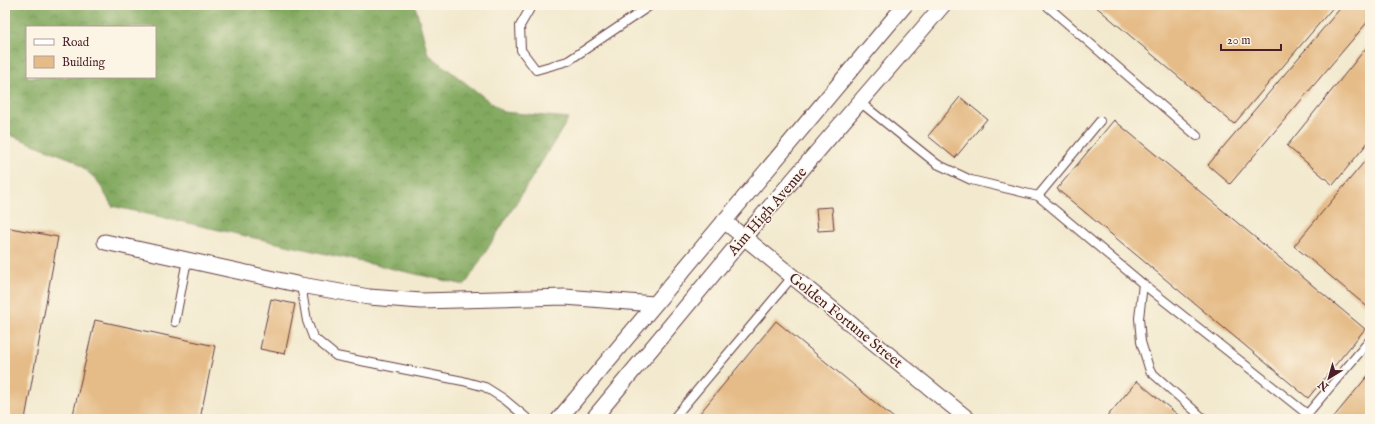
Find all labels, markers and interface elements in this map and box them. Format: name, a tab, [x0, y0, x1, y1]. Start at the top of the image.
legend	[26, 26, 156, 78]
scale bar	[1221, 26, 1281, 52]
text: 20 m	[1227, 33, 1250, 48]
text: Road	[62, 35, 90, 50]
text: Building	[62, 55, 106, 70]
street label: Aim High Avenue	[723, 163, 811, 260]
street label: Golden Fortune Street	[785, 269, 907, 372]
north arrow	[1309, 358, 1349, 398]
text: N	[1315, 376, 1332, 394]

